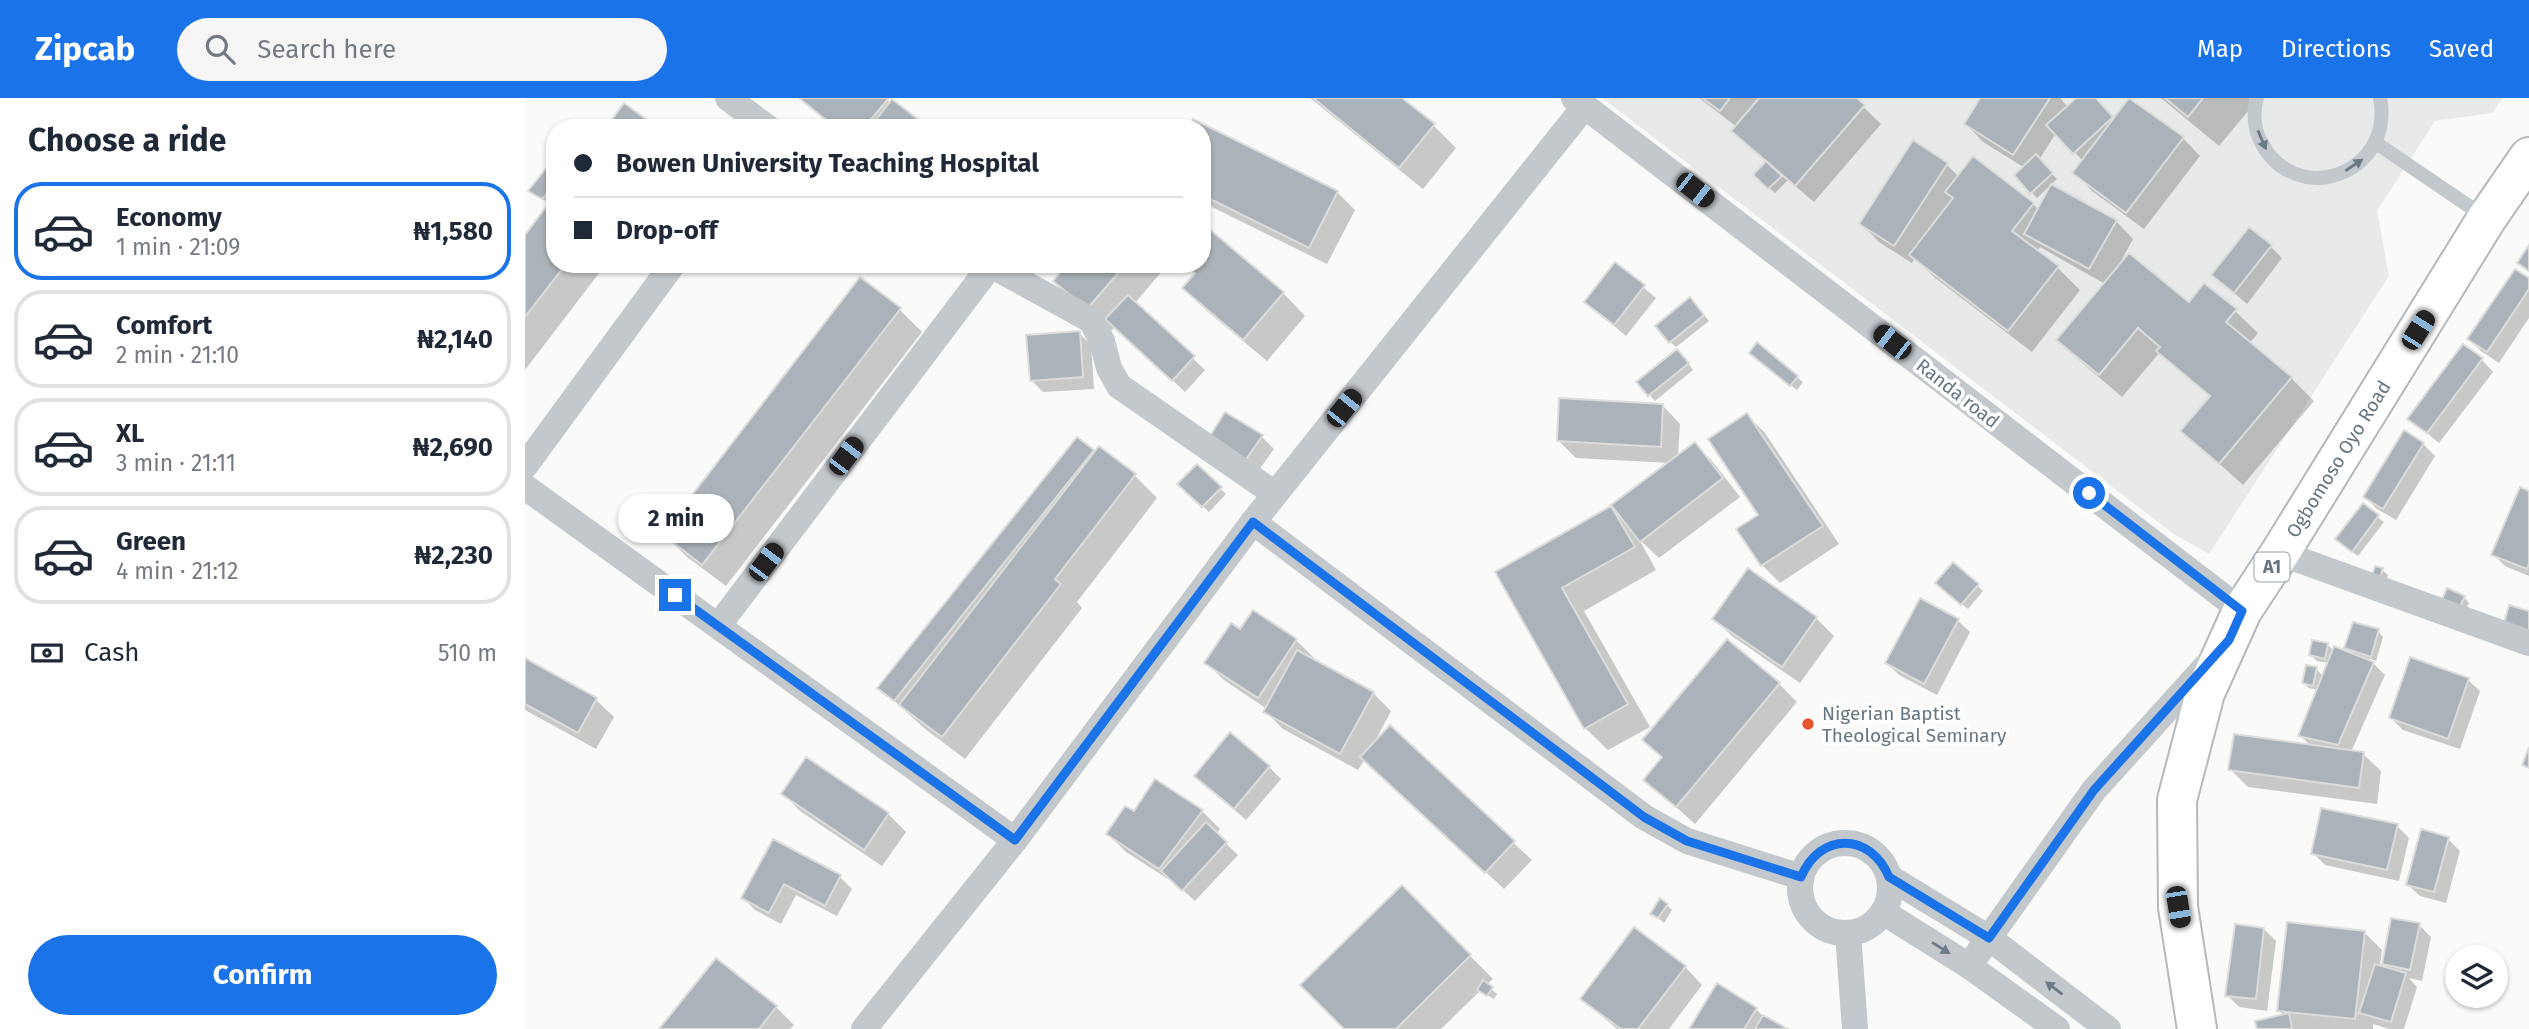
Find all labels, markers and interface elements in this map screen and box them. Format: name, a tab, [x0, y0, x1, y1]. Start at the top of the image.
search box	[177, 18, 667, 81]
text: Zipcab	[35, 29, 135, 69]
icon: search	[201, 30, 239, 68]
text: Search here	[257, 34, 396, 65]
text: Map	[2197, 35, 2243, 63]
text: Directions	[2281, 35, 2391, 63]
text: Saved	[2429, 35, 2494, 63]
text: Choose a ride	[28, 121, 226, 159]
one-way arrow	[2256, 130, 2267, 151]
text: Bowen University Teaching Hospital	[616, 148, 1039, 179]
one-way arrow	[2344, 159, 2364, 172]
car	[1672, 169, 1719, 211]
icon: car	[32, 200, 95, 263]
text: Economy	[116, 202, 222, 233]
text: Drop-off	[616, 215, 718, 246]
text: ₦1,580	[413, 216, 493, 247]
text: 1 min · 21:09	[116, 233, 240, 261]
car	[2398, 307, 2439, 353]
icon: car	[32, 308, 95, 371]
text: Comfort	[116, 310, 212, 341]
car	[1869, 321, 1916, 363]
text: ₦2,140	[417, 324, 493, 355]
text: 2 min · 21:10	[116, 341, 239, 369]
street label: Randa road	[1912, 354, 2004, 433]
street label: Ogbomoso Oyo Road	[2281, 376, 2396, 542]
car	[1323, 385, 1366, 431]
icon: car	[32, 416, 95, 479]
text: XL	[116, 418, 144, 449]
text: ₦2,690	[412, 432, 493, 463]
car	[825, 433, 868, 479]
text: 3 min · 21:11	[116, 449, 236, 477]
route start	[2073, 477, 2105, 509]
callout: 2 min	[617, 494, 733, 542]
text: 2 min	[648, 504, 704, 532]
icon: car	[32, 524, 95, 587]
text: Green	[116, 526, 186, 557]
car	[745, 539, 788, 585]
text: ₦2,230	[414, 540, 493, 571]
road number: A1	[2255, 552, 2289, 582]
text: 4 min · 21:12	[116, 557, 238, 585]
route end	[659, 579, 691, 611]
icon: cash	[28, 634, 66, 672]
text: Cash	[84, 637, 140, 668]
text: 510 m	[438, 639, 497, 667]
place label: Nigerian Baptist Theological Seminary	[1822, 702, 2007, 747]
marker: Nigerian Baptist Theological Seminary	[1800, 716, 1816, 732]
car	[2165, 885, 2192, 929]
button: Confirm	[28, 935, 497, 1015]
one-way arrow	[1932, 942, 1951, 955]
map controls	[2445, 945, 2508, 1008]
button: layers	[2445, 945, 2508, 1008]
one-way arrow	[2045, 981, 2063, 995]

